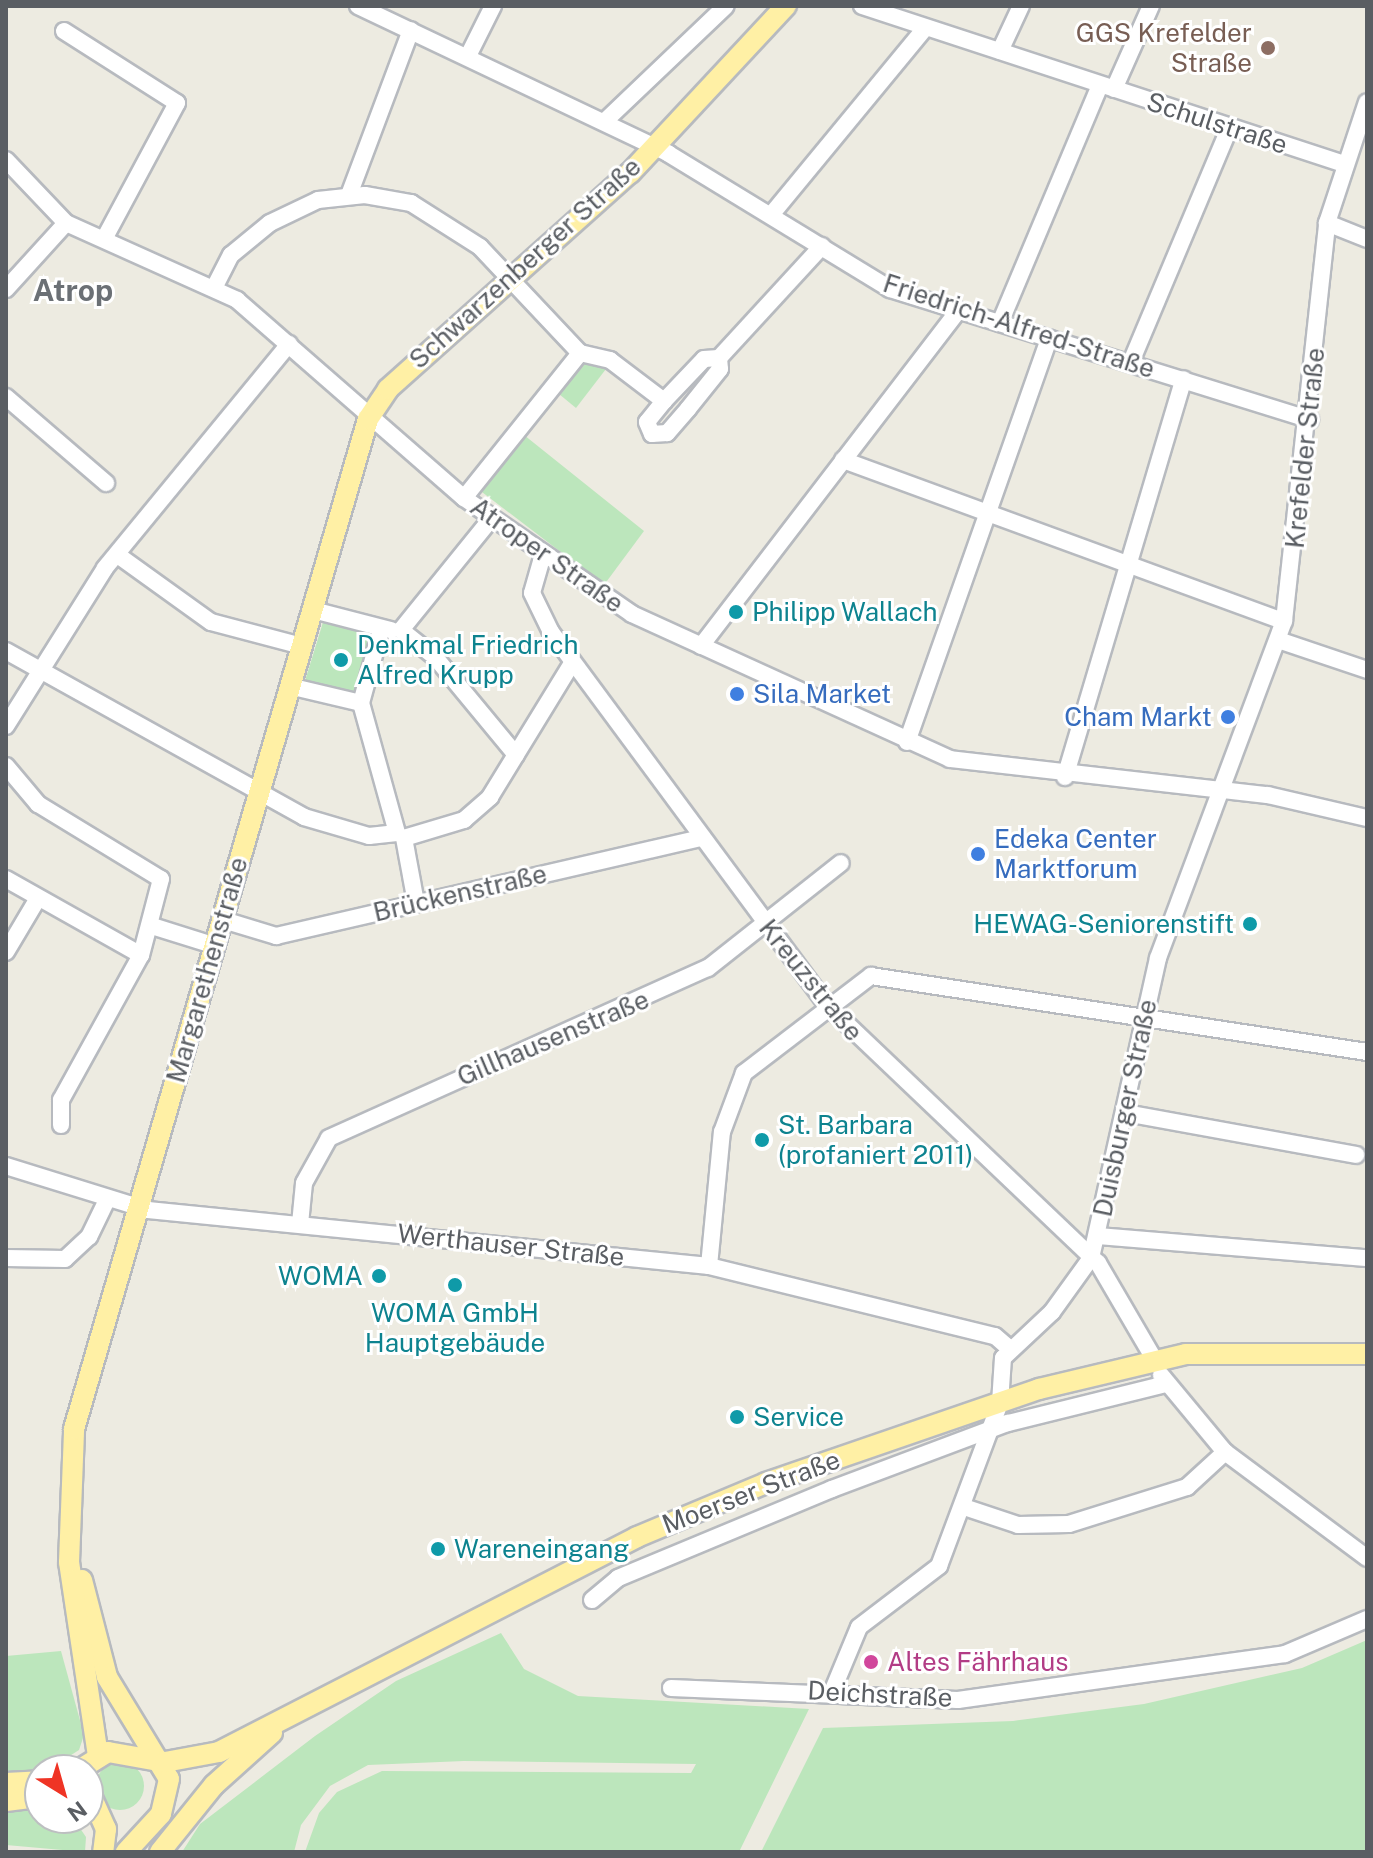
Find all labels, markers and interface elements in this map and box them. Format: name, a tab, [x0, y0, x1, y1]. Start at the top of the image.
place label: GGS Krefelder Straße	[1076, 17, 1252, 78]
marker: GGS Krefelder Straße	[1259, 39, 1277, 57]
street label: Schulstraße	[1143, 86, 1291, 160]
street label: Schwarzenberger Straße	[403, 151, 647, 375]
street label: Friedrich-Alfred-Straße	[879, 267, 1159, 385]
district label: Atrop	[33, 272, 113, 308]
street label: Krefelder Straße	[1279, 346, 1331, 550]
street label: Atroper Straße	[464, 491, 630, 619]
place label: Philipp Wallach	[752, 596, 938, 628]
marker: Philipp Wallach	[727, 603, 745, 621]
place label: Denkmal Friedrich Alfred Krupp	[357, 629, 578, 690]
marker: Denkmal Friedrich Alfred Krupp	[332, 651, 350, 669]
place label: Sila Market	[753, 678, 891, 710]
marker: Sila Market	[728, 685, 746, 703]
place label: Cham Markt	[1064, 701, 1212, 733]
marker: Cham Markt	[1219, 708, 1237, 726]
place label: Edeka Center Marktforum	[994, 823, 1157, 884]
marker: Edeka Center Marktforum	[969, 845, 987, 863]
street label: Margarethenstraße	[160, 854, 254, 1086]
street label: Brückenstraße	[370, 858, 550, 928]
place label: HEWAG-Seniorenstift	[973, 908, 1234, 940]
street label: Kreuzstraße	[753, 913, 869, 1047]
marker: HEWAG-Seniorenstift	[1241, 915, 1259, 933]
street label: Gillhausenstraße	[452, 984, 654, 1092]
street label: Duisburger Straße	[1087, 996, 1163, 1220]
place label: St. Barbara (profaniert 2011)	[778, 1109, 973, 1170]
marker: St. Barbara (profaniert 2011)	[753, 1131, 771, 1149]
street label: Werthauser Straße	[396, 1218, 626, 1272]
place label: WOMA	[278, 1260, 363, 1292]
marker: WOMA	[370, 1267, 388, 1285]
marker: WOMA GmbH Hauptgebäude	[446, 1276, 464, 1294]
place label: WOMA GmbH Hauptgebäude	[365, 1297, 545, 1358]
place label: Service	[753, 1401, 844, 1433]
marker: Service	[728, 1408, 746, 1426]
street label: Moerser Straße	[658, 1444, 844, 1540]
place label: Wareneingang	[454, 1533, 629, 1565]
marker: Wareneingang	[429, 1540, 447, 1558]
place label: Altes Fährhaus	[887, 1646, 1069, 1678]
marker: Altes Fährhaus	[862, 1653, 880, 1671]
street label: Deichstraße	[807, 1675, 953, 1713]
north arrow	[24, 1754, 104, 1834]
text: N	[63, 1796, 92, 1827]

